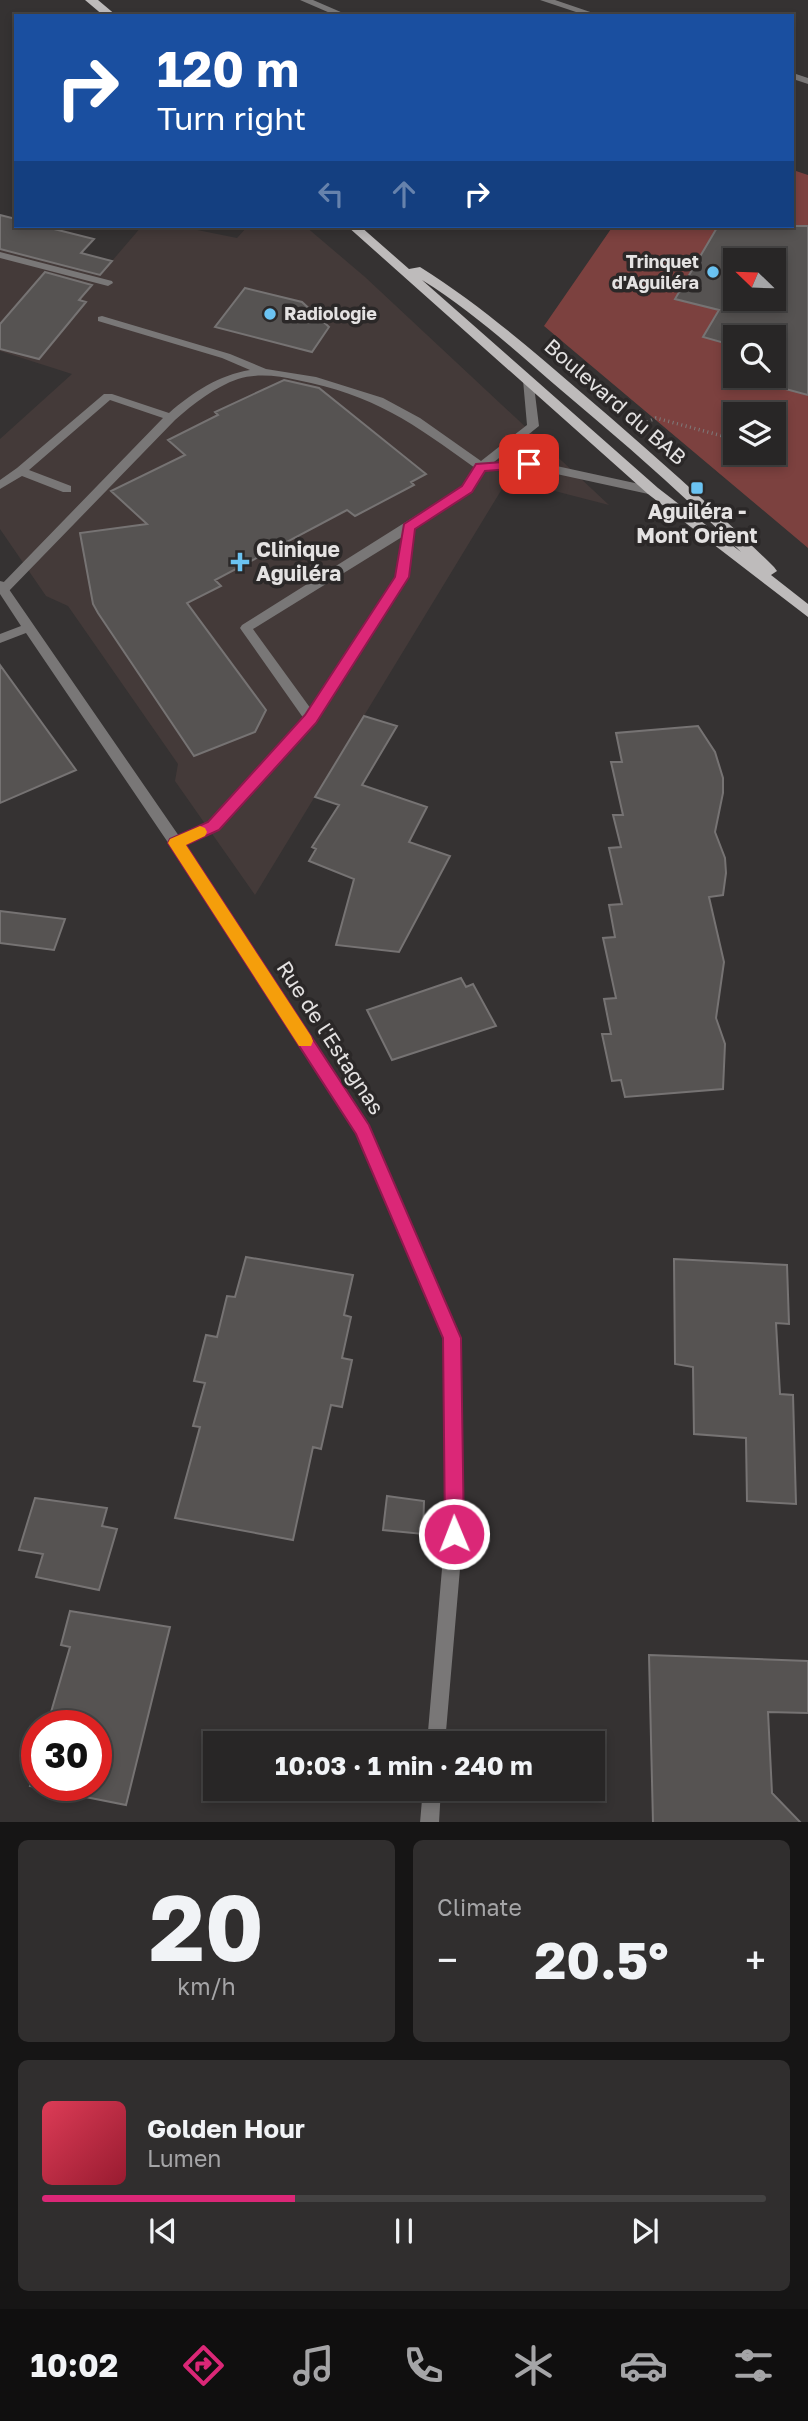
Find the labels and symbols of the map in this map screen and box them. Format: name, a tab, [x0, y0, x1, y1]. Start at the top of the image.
north arrow	[723, 248, 786, 312]
place label: Trinquet d'Aguiléra	[612, 250, 699, 293]
marker: Trinquet d'Aguiléra	[705, 264, 721, 280]
place label: Radiologie	[284, 302, 377, 324]
marker: Radiologie	[262, 306, 278, 322]
street label: Boulevard du BAB	[539, 333, 692, 470]
pin	[499, 434, 559, 494]
marker: Aguiléra - Mont Orient	[689, 480, 705, 496]
place label: Aguiléra - Mont Orient	[636, 498, 758, 548]
place label: Clinique Aguiléra	[256, 536, 341, 586]
marker: Clinique Aguiléra	[230, 552, 250, 572]
street label: Rue de l'Estagnas	[271, 956, 390, 1119]
position arrow	[417, 1497, 491, 1571]
speed limit sign: 30	[21, 1710, 112, 1801]

